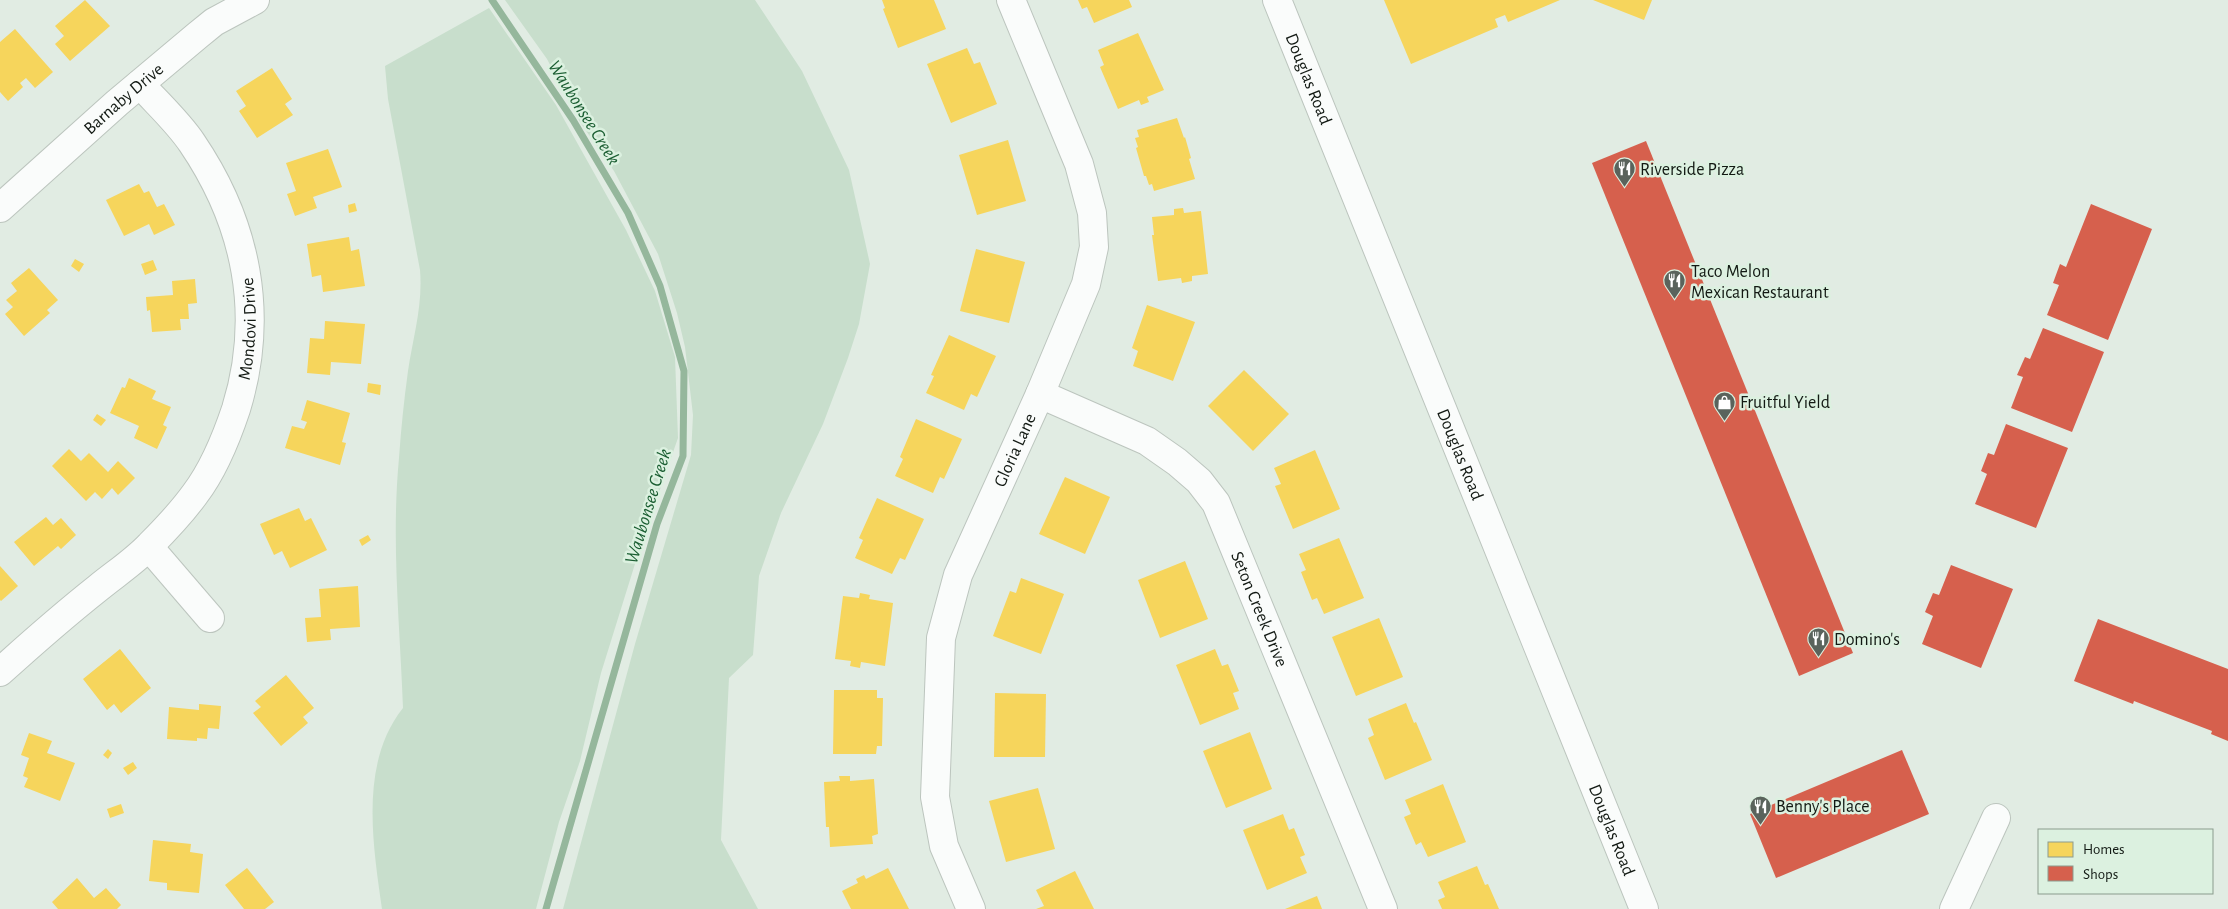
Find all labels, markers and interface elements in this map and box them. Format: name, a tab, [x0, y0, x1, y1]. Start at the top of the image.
street label: Douglas Road	[1281, 31, 1334, 127]
water label: Waubonsee Creek	[544, 57, 623, 168]
street label: Barnaby Drive	[81, 60, 167, 138]
restaurant icon: Riverside Pizza	[1612, 157, 1636, 188]
place label: Riverside Pizza	[1640, 161, 1744, 179]
place label: Taco Melon Mexican Restaurant	[1691, 263, 1829, 302]
restaurant icon: Taco Melon Mexican Restaurant	[1663, 269, 1687, 300]
street label: Mondovi Drive	[236, 277, 260, 381]
shop icon: Fruitful Yield	[1712, 390, 1736, 421]
place label: Fruitful Yield	[1740, 394, 1830, 412]
street label: Douglas Road	[1433, 407, 1486, 503]
street label: Gloria Lane	[991, 411, 1040, 490]
water label: Waubonsee Creek	[622, 447, 675, 566]
street label: Seton Creek Drive	[1227, 549, 1290, 670]
restaurant icon: Domino's	[1806, 627, 1830, 658]
place label: Domino's	[1834, 631, 1900, 649]
street label: Douglas Road	[1585, 782, 1638, 878]
restaurant icon: Benny's Place	[1748, 794, 1772, 825]
place label: Benny's Place	[1776, 798, 1869, 816]
legend	[2038, 829, 2213, 894]
text: Homes	[2083, 842, 2125, 857]
text: Shops	[2083, 867, 2118, 882]

